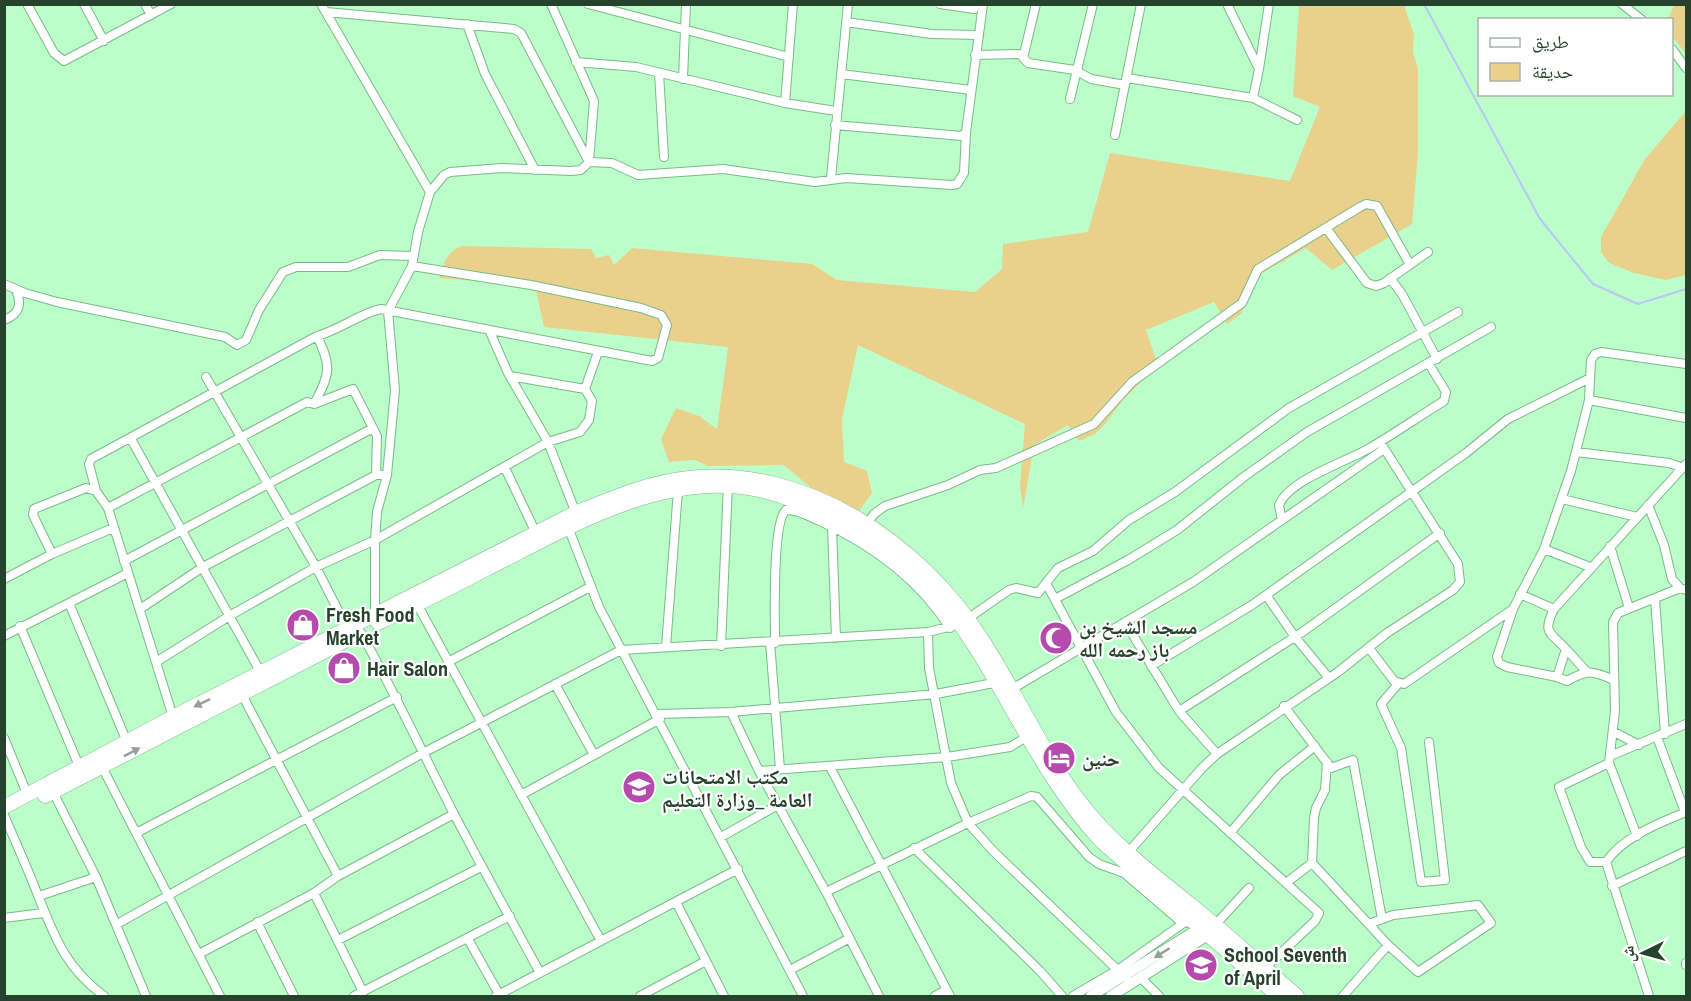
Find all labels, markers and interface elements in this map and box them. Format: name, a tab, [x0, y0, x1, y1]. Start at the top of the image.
legend	[1478, 18, 1673, 96]
text: طريق	[1532, 29, 1569, 54]
text: حديقة	[1532, 59, 1573, 84]
place label: Fresh Food Market	[326, 601, 415, 651]
shop icon: Fresh Food Market	[285, 607, 321, 643]
place label: مسجد الشيخ بن باز رحمه الله	[1079, 613, 1197, 663]
mosque icon: مسجد الشيخ بن باز رحمه الله	[1038, 620, 1074, 656]
shop icon: Hair Salon	[326, 650, 362, 686]
place label: Hair Salon	[367, 655, 448, 682]
one-way arrow	[193, 698, 210, 708]
hotel icon: حنين	[1041, 740, 1077, 776]
place label: حنين	[1082, 745, 1120, 772]
one-way arrow	[123, 748, 140, 757]
place label: مكتب الامتحانات العامة _وزارة التعليم	[662, 763, 812, 814]
school or university icon: مكتب الامتحانات العامة _وزارة التعليم	[621, 769, 657, 805]
north arrow	[1613, 923, 1673, 983]
place label: School Seventh of April	[1224, 941, 1347, 991]
text: ش	[1616, 945, 1640, 964]
one-way arrow	[1154, 947, 1170, 959]
school or university icon: School Seventh of April	[1183, 947, 1219, 983]

